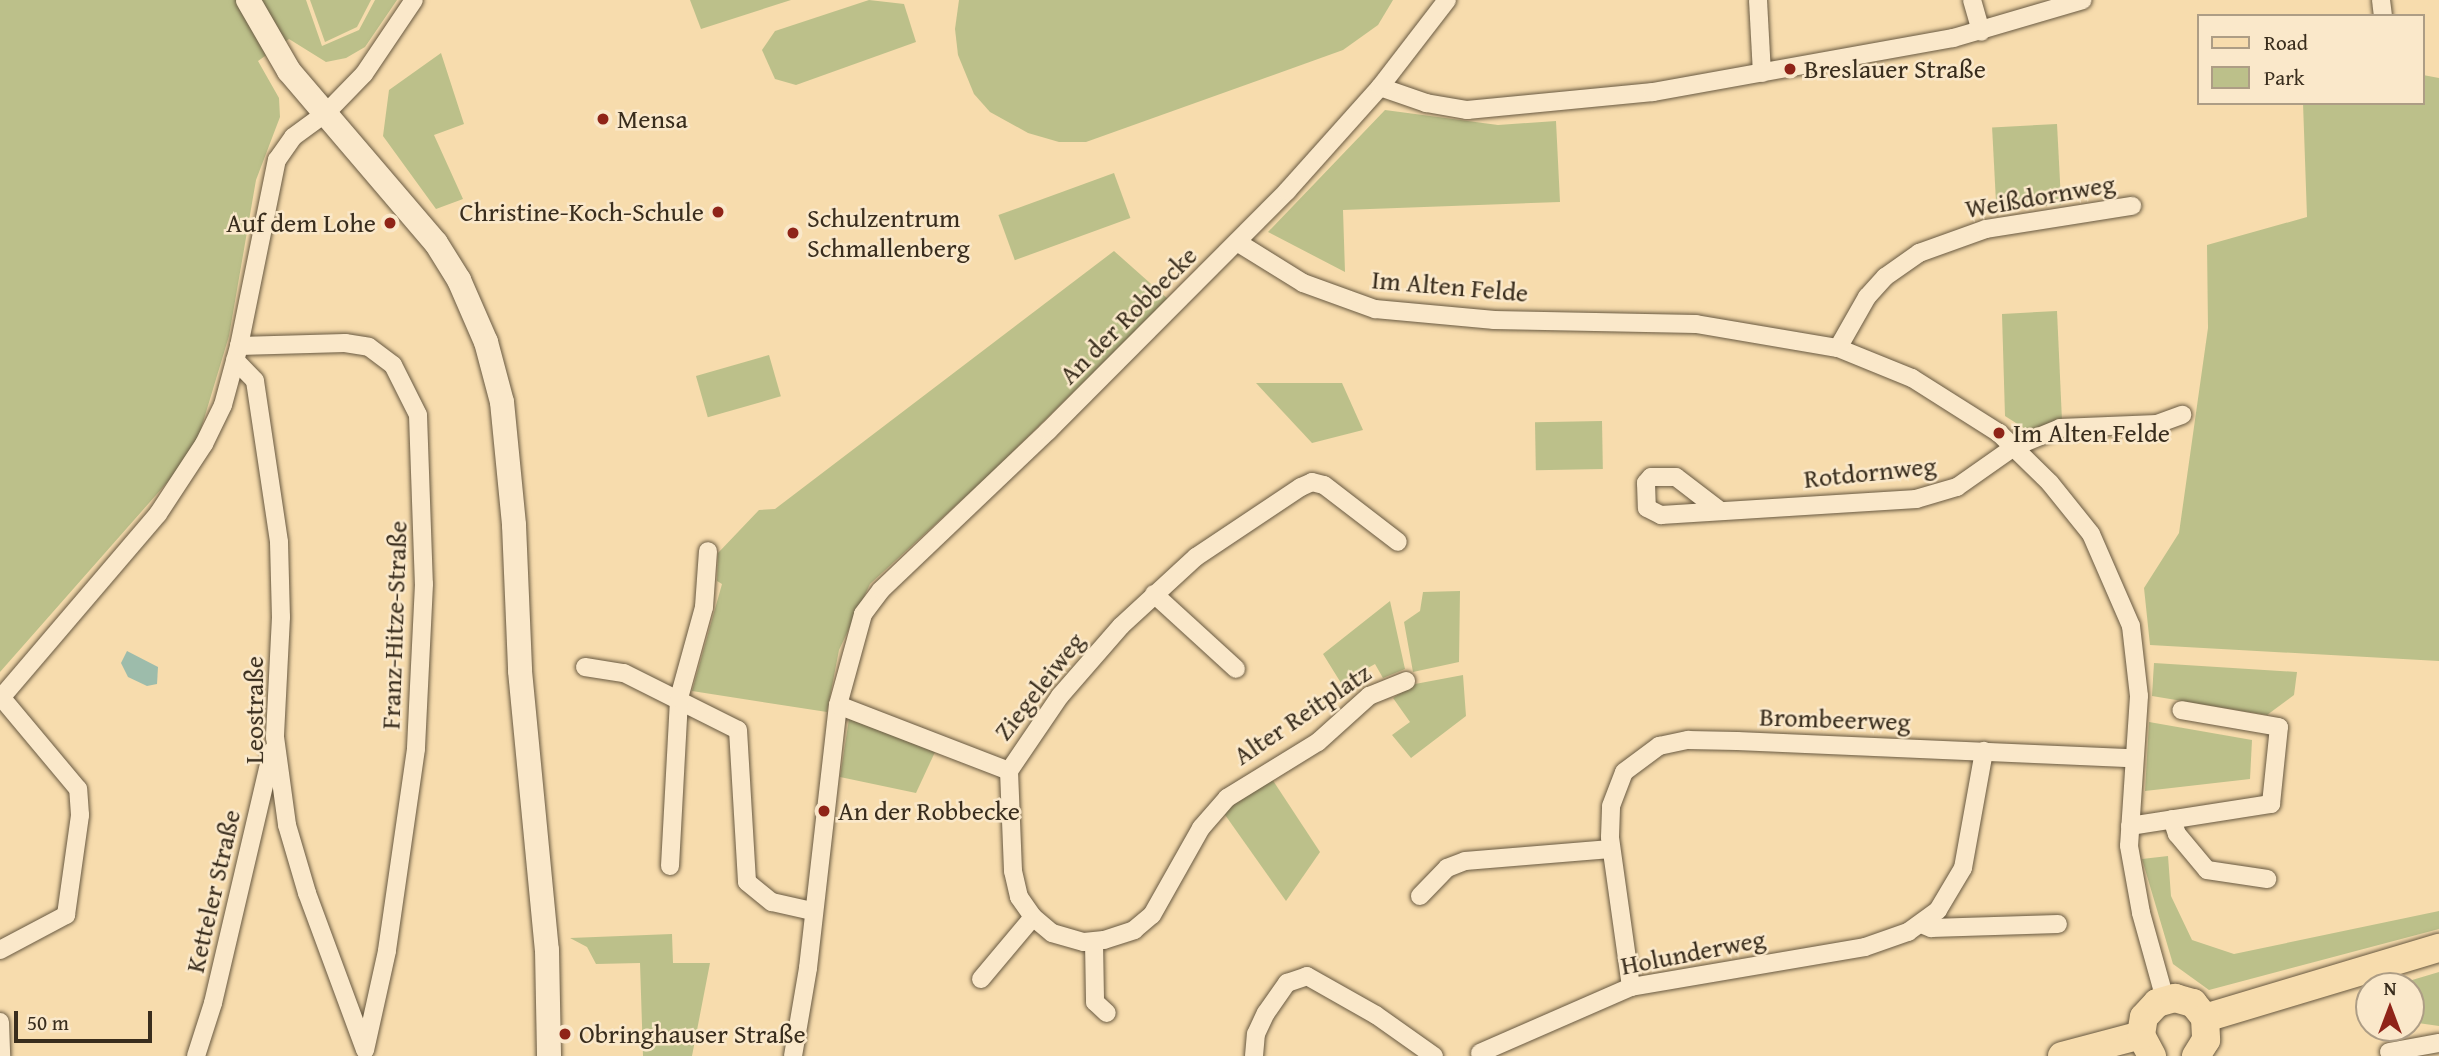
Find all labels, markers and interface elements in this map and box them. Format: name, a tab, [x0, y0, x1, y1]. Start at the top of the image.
legend	[2198, 14, 2425, 105]
text: Road	[2264, 27, 2308, 58]
place label: Breslauer Straße	[1804, 53, 1986, 85]
marker: Breslauer Straße	[1782, 61, 1798, 77]
text: Park	[2264, 62, 2305, 93]
place label: Mensa	[617, 103, 688, 135]
marker: Mensa	[595, 111, 611, 127]
street label: Weißdornweg	[1963, 167, 2117, 225]
place label: Christine-Koch-Schule	[459, 196, 704, 228]
place label: Schulzentrum Schmallenberg	[807, 202, 970, 264]
marker: Christine-Koch-Schule	[710, 204, 726, 220]
place label: Auf dem Lohe	[226, 207, 376, 239]
marker: Auf dem Lohe	[382, 215, 398, 231]
marker: Schulzentrum Schmallenberg	[785, 225, 801, 241]
street label: An der Robbecke	[1053, 240, 1203, 390]
street label: Im Alten Felde	[1370, 264, 1530, 308]
place label: Im Alten Felde	[2013, 417, 2170, 449]
marker: Im Alten Felde	[1991, 425, 2007, 441]
street label: Rotdornweg	[1802, 450, 1938, 494]
street label: Franz-Hitze-Straße	[375, 520, 413, 730]
street label: Ziegeleiweg	[987, 626, 1091, 746]
street label: Leostraße	[238, 656, 270, 764]
street label: Alter Reitplatz	[1227, 657, 1377, 771]
street label: Brombeerweg	[1759, 701, 1911, 737]
place label: An der Robbecke	[838, 795, 1020, 827]
marker: An der Robbecke	[816, 803, 832, 819]
street label: Ketteler Straße	[179, 807, 247, 975]
street label: Holunderweg	[1618, 923, 1768, 981]
north arrow	[2355, 972, 2425, 1042]
text: N	[2384, 974, 2396, 1002]
scale bar	[18, 996, 156, 1040]
text: 50 m	[27, 1007, 69, 1038]
place label: Obringhauser Straße	[579, 1018, 806, 1050]
marker: Obringhauser Straße	[557, 1026, 573, 1042]

